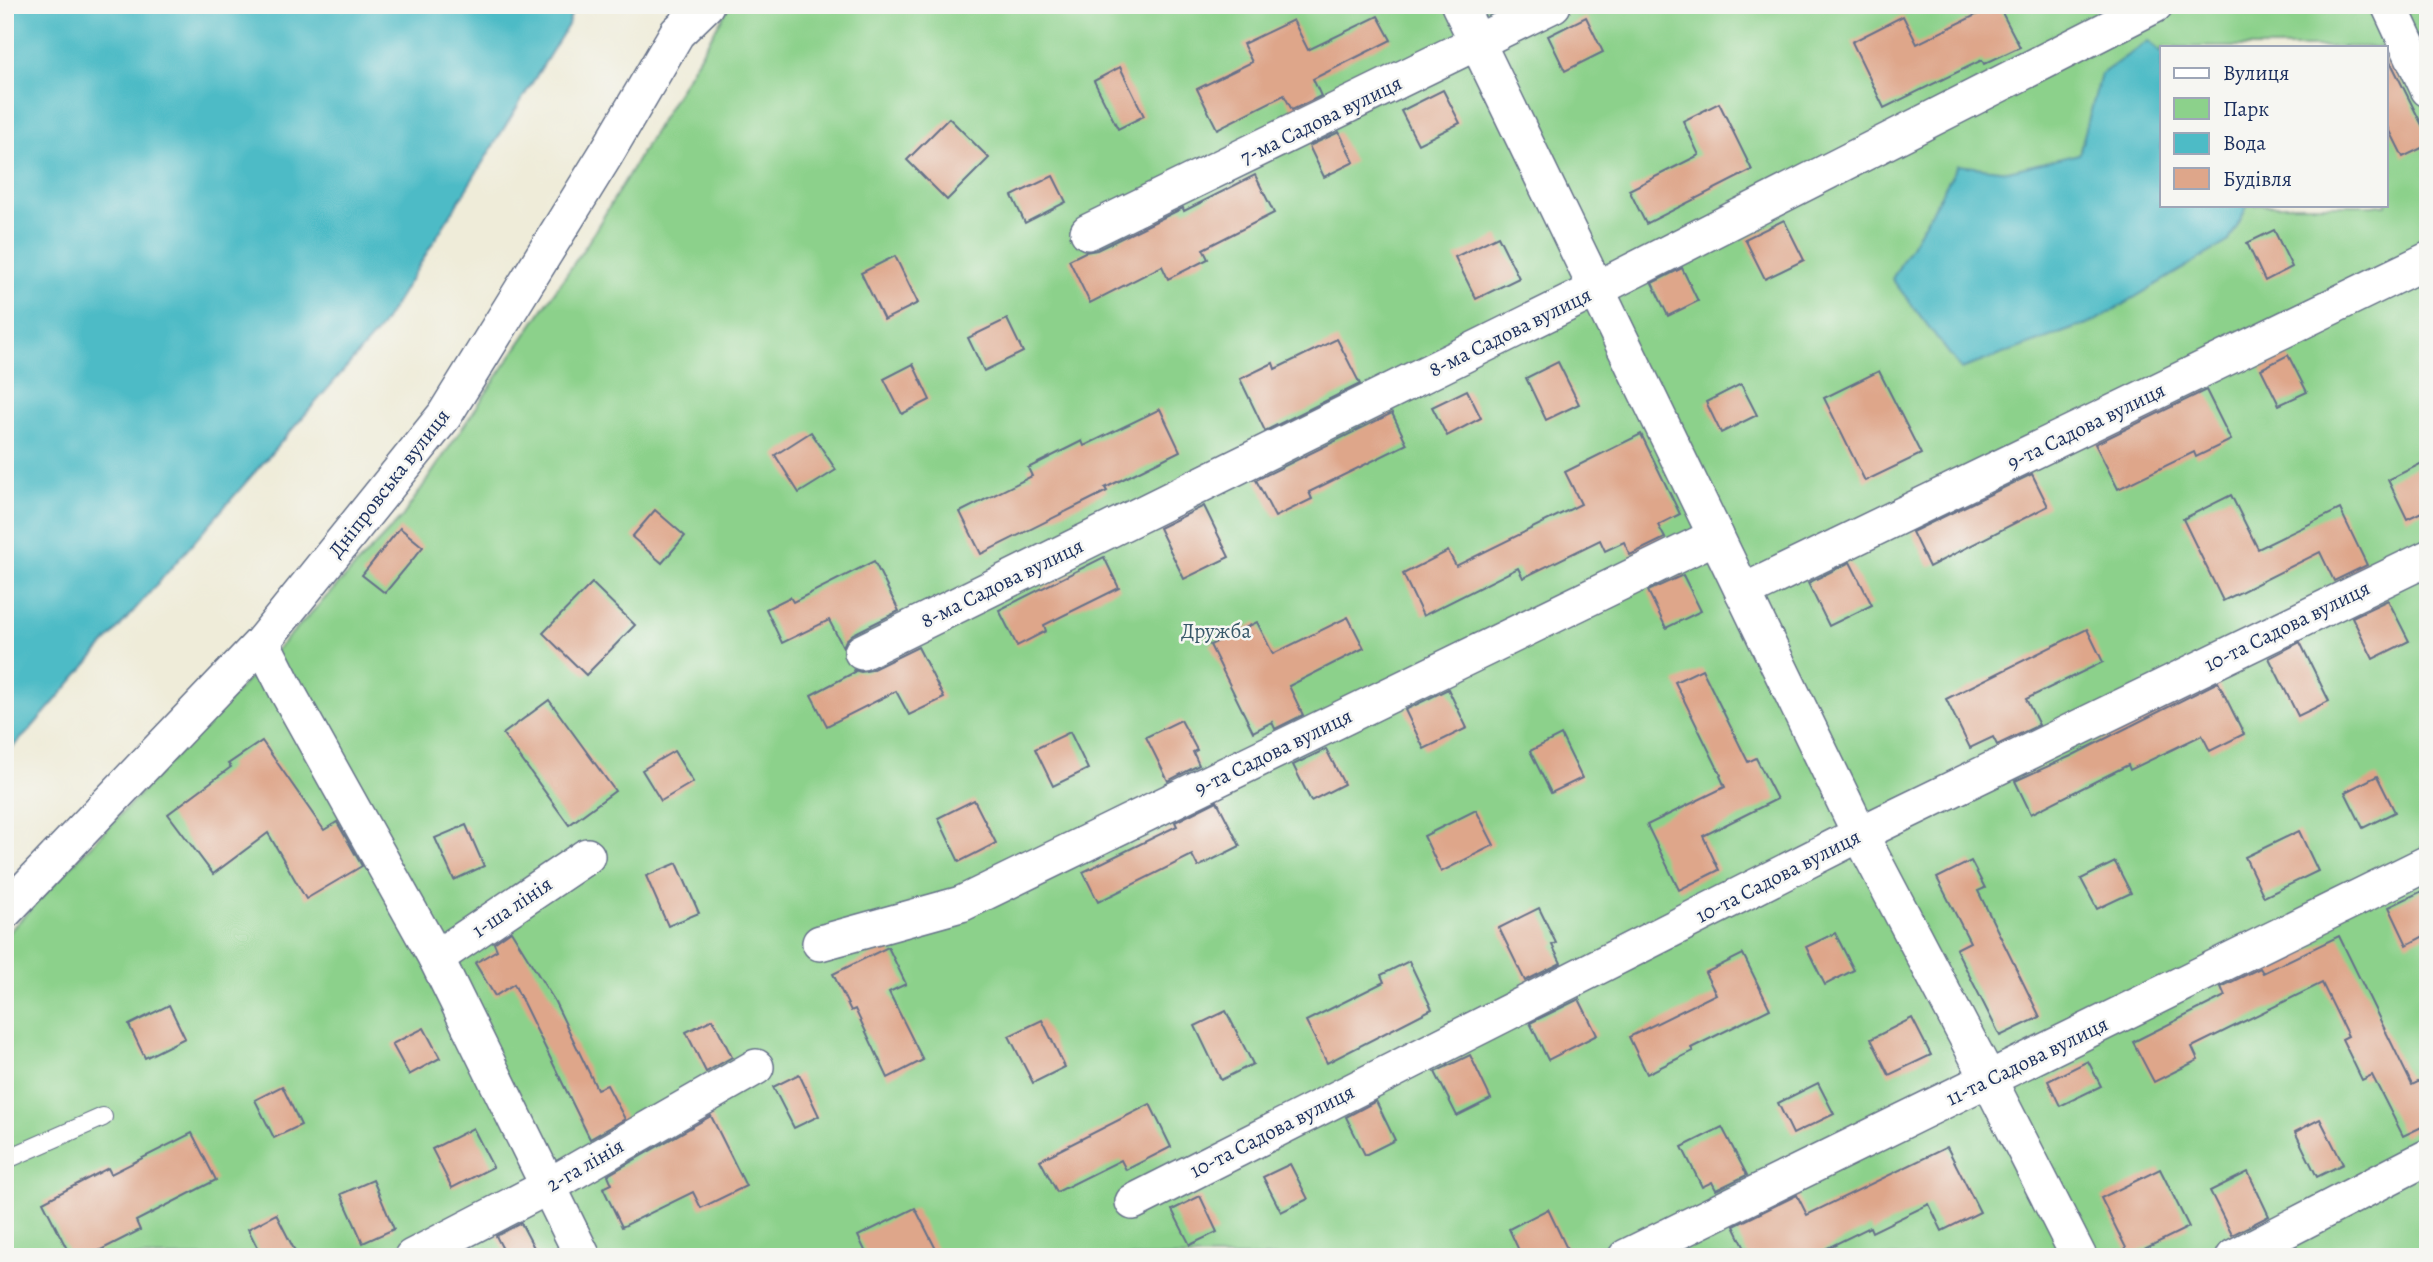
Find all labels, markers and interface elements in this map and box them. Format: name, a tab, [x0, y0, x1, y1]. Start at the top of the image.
legend	[2160, 46, 2388, 206]
text: Вулиця	[2223, 59, 2289, 87]
street label: 7-ма Садова вулиця	[1236, 69, 1406, 171]
text: Парк	[2223, 95, 2269, 123]
text: Вода	[2223, 129, 2266, 157]
text: Будівля	[2223, 165, 2292, 193]
street label: 8-ма Садова вулиця	[1424, 280, 1596, 384]
street label: 9-та Садова вулиця	[2002, 376, 2170, 476]
street label: Дніпровська вулиця	[322, 403, 456, 563]
street label: 8-ма Садова вулиця	[916, 531, 1088, 635]
street label: 10-та Садова вулиця	[2199, 574, 2375, 678]
park label: Дружба	[1181, 617, 1251, 645]
street label: 9-та Садова вулиця	[1189, 702, 1357, 802]
street label: 10-та Садова вулиця	[1691, 822, 1865, 930]
street label: 1-ша лінія	[467, 870, 557, 944]
street label: 11-та Садова вулиця	[1941, 1010, 2113, 1112]
street label: 10-та Садова вулиця	[1185, 1077, 1359, 1185]
street label: 2-га лінія	[541, 1132, 629, 1198]

